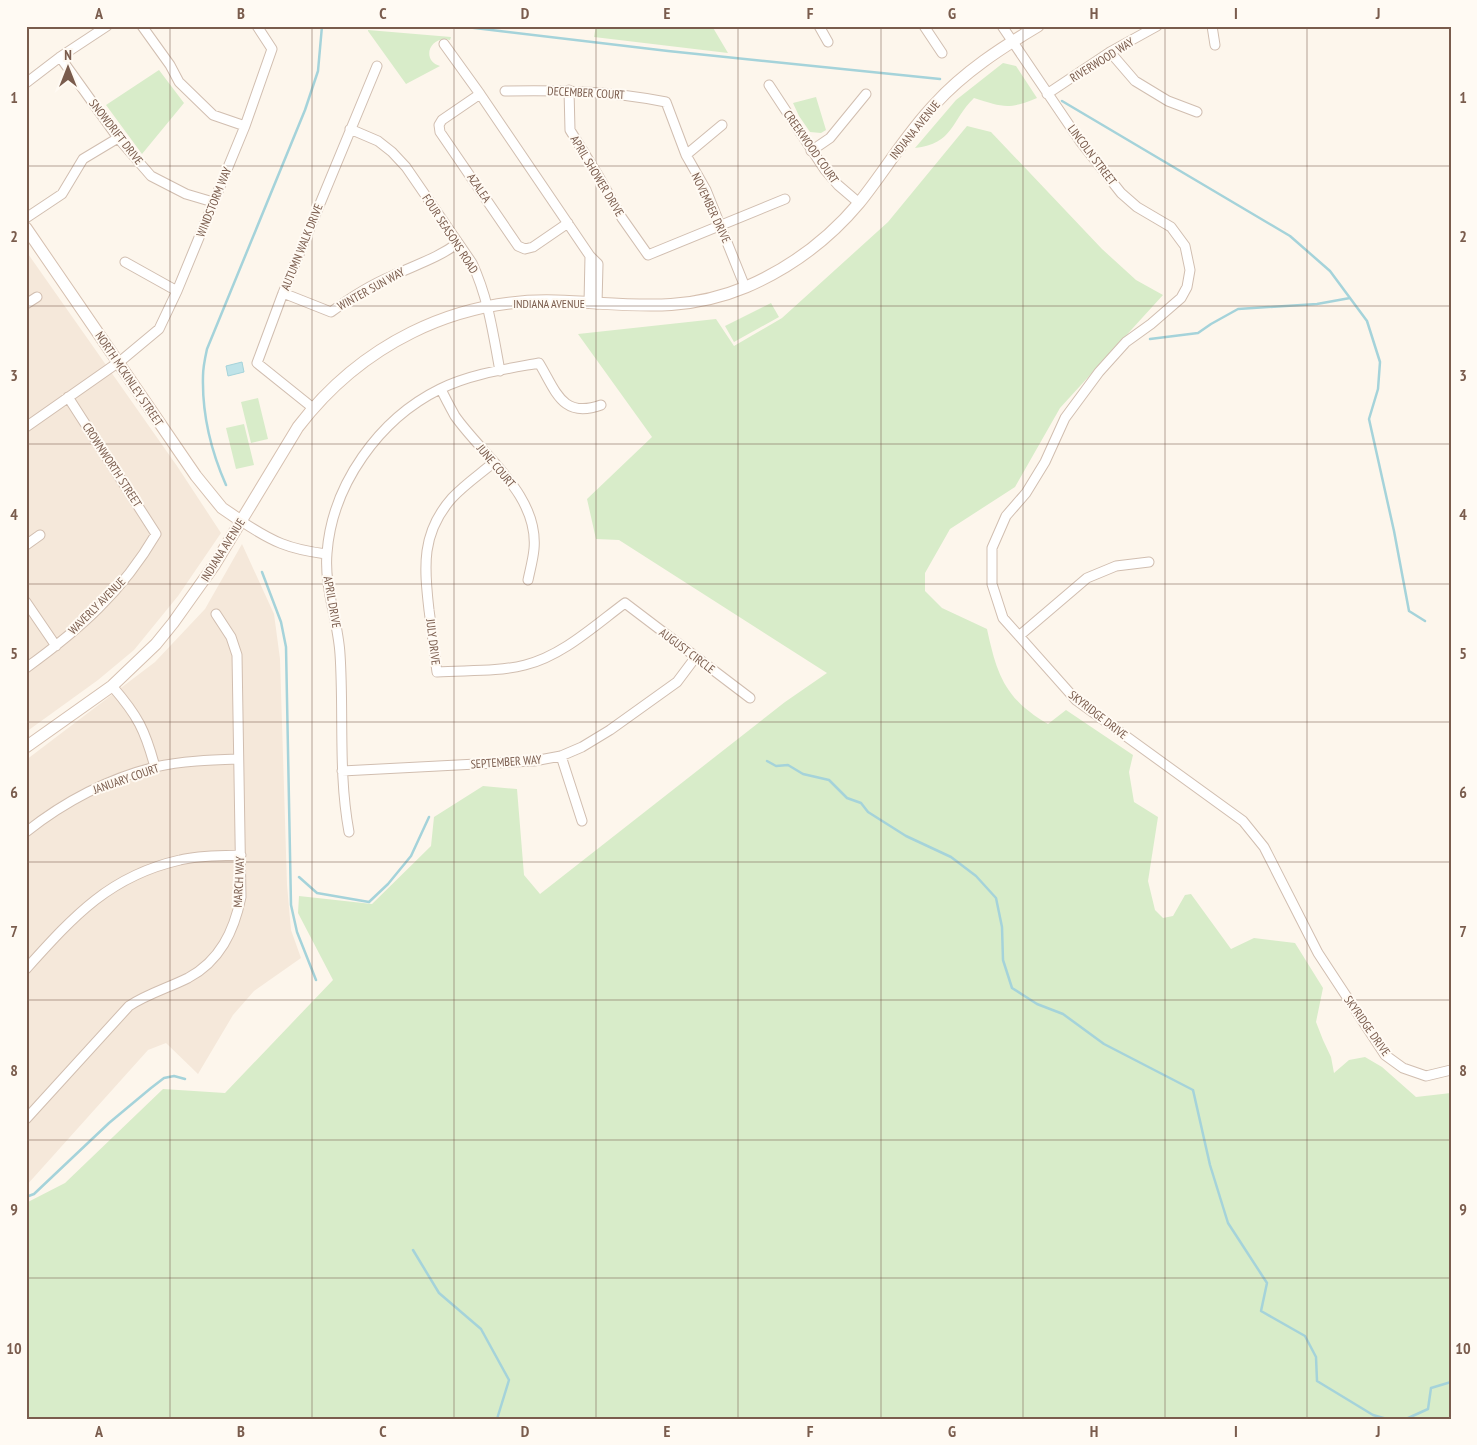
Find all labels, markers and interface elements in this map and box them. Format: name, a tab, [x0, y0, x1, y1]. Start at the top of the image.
text: A	[94, 3, 104, 23]
text: B	[237, 3, 245, 23]
text: C	[379, 3, 387, 23]
text: D	[521, 3, 530, 23]
text: E	[664, 3, 671, 23]
text: F	[807, 3, 814, 23]
text: G	[948, 3, 956, 23]
text: H	[1090, 3, 1098, 23]
text: I	[1234, 3, 1238, 23]
text: J	[1375, 3, 1380, 23]
street label: RIVERWOOD WAY	[1067, 34, 1137, 85]
north arrow	[42, 42, 92, 92]
text: N	[64, 46, 72, 64]
street label: DECEMBER COURT	[547, 83, 626, 102]
text: 1	[10, 87, 18, 107]
text: 1	[1459, 87, 1467, 107]
street label: SNOWDRIFT DRIVE	[86, 96, 147, 167]
street label: INDIANA AVENUE	[886, 97, 943, 162]
street label: CREEKWOOD COURT	[781, 107, 843, 187]
street label: LINCOLN STREET	[1065, 121, 1120, 188]
street label: APRIL SHOWER DRIVE	[567, 133, 627, 219]
street label: WINDSTORM WAY	[193, 164, 235, 239]
street label: AZALEA	[464, 170, 495, 205]
street label: NOVEMBER DRIVE	[689, 170, 734, 245]
street label: FOUR SEASONS ROAD	[419, 191, 482, 276]
street label: AUTUMN WALK DRIVE	[277, 201, 326, 292]
text: 2	[10, 226, 18, 246]
text: 2	[1459, 226, 1467, 246]
street label: WINTER SUN WAY	[335, 264, 407, 313]
street label: INDIANA AVENUE	[513, 296, 585, 311]
street label: NORTH MCKINLEY STREET	[92, 329, 167, 429]
text: 3	[10, 365, 18, 385]
text: 3	[1459, 365, 1467, 385]
street label: CROWNWORTH STREET	[80, 420, 146, 510]
street label: JUNE COURT	[473, 440, 519, 491]
text: 4	[10, 504, 18, 524]
text: 4	[1459, 504, 1467, 524]
street label: INDIANA AVENUE	[197, 515, 248, 584]
street label: WAVERLY AVENUE	[65, 574, 128, 637]
street label: APRIL DRIVE	[321, 575, 344, 629]
street label: JULY DRIVE	[423, 617, 444, 666]
street label: AUGUST CIRCLE	[656, 625, 718, 676]
text: 5	[10, 643, 18, 663]
text: 5	[1459, 643, 1467, 663]
street label: SKYRIDGE DRIVE	[1066, 687, 1131, 742]
street label: SEPTEMBER WAY	[470, 752, 542, 771]
street label: JANUARY COURT	[90, 760, 161, 797]
text: 6	[10, 782, 18, 802]
text: 6	[1459, 782, 1467, 802]
street label: MARCH WAY	[230, 855, 247, 908]
text: 7	[10, 921, 18, 941]
text: 7	[1459, 921, 1467, 941]
street label: SKYRIDGE DRIVE	[1341, 993, 1394, 1059]
text: 8	[10, 1060, 18, 1080]
text: 8	[1459, 1060, 1467, 1080]
text: 9	[10, 1199, 18, 1219]
text: 9	[1459, 1199, 1467, 1219]
text: 10	[6, 1338, 22, 1358]
text: 10	[1455, 1338, 1471, 1358]
text: A	[94, 1421, 104, 1441]
text: B	[237, 1421, 245, 1441]
text: C	[379, 1421, 387, 1441]
text: D	[521, 1421, 530, 1441]
text: E	[664, 1421, 671, 1441]
text: F	[807, 1421, 814, 1441]
text: G	[948, 1421, 956, 1441]
text: H	[1090, 1421, 1098, 1441]
text: I	[1234, 1421, 1238, 1441]
text: J	[1375, 1421, 1380, 1441]

